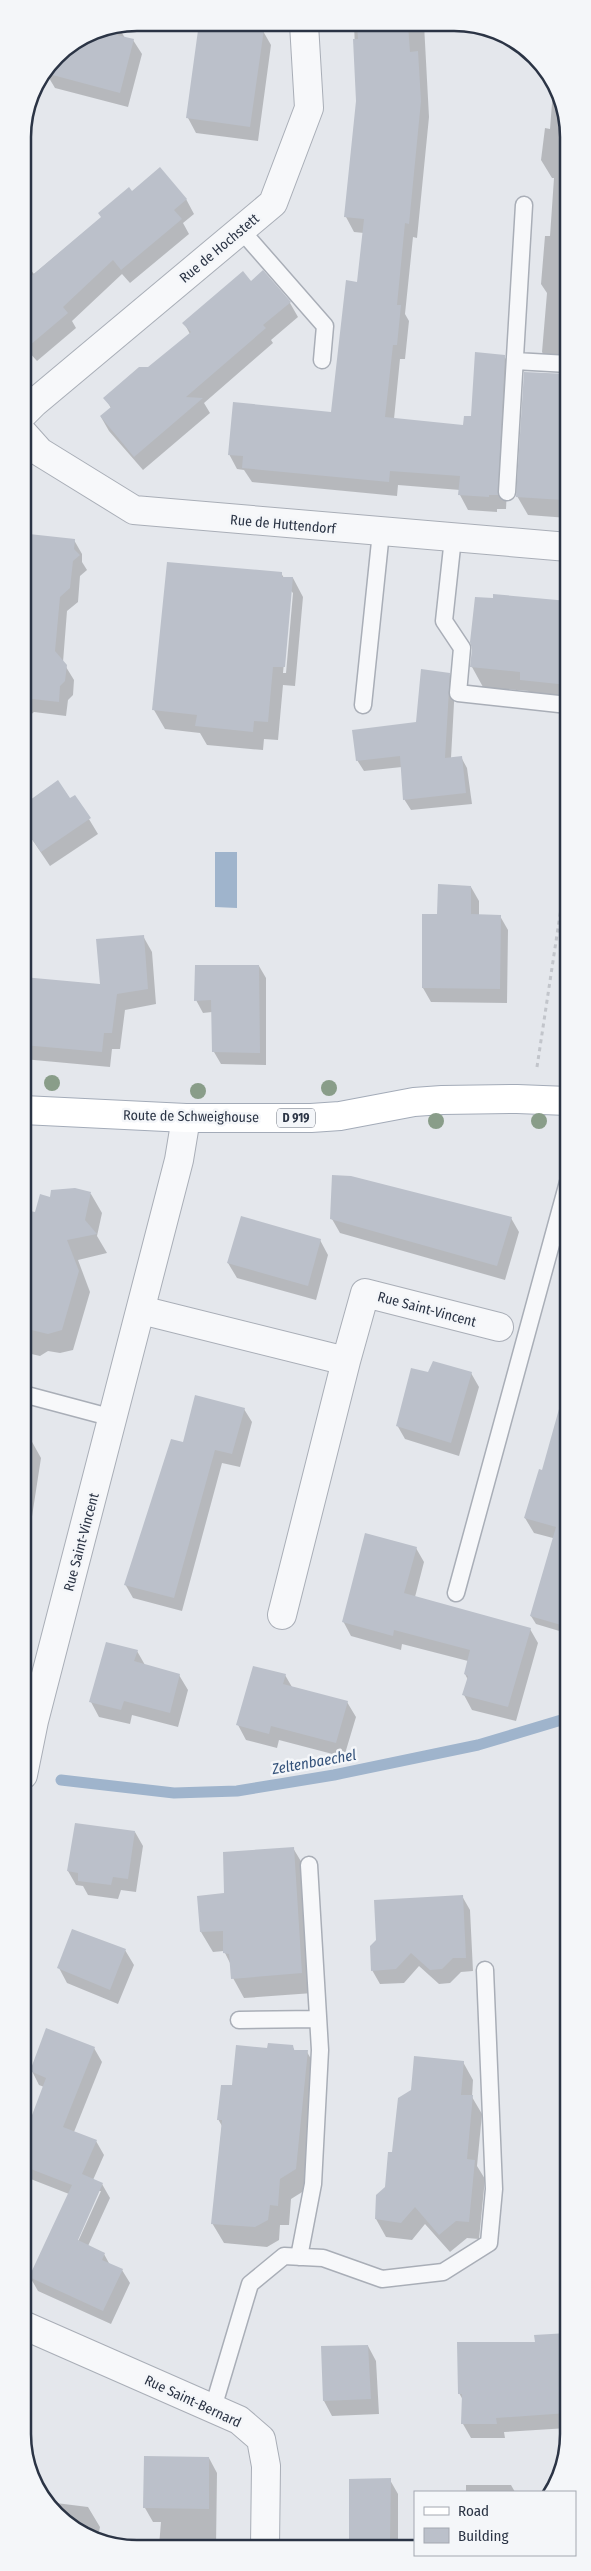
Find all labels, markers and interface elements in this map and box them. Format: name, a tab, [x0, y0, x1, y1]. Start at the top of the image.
street label: Rue de Hochstett	[176, 210, 263, 287]
street label: Rue de Huttendorf	[229, 511, 338, 538]
street label: Route de Schweighouse	[123, 1107, 259, 1126]
road number: D 919	[277, 1108, 315, 1128]
street label: Rue Saint-Vincent	[376, 1288, 478, 1331]
street label: Rue Saint-Vincent	[60, 1491, 103, 1593]
water label: Zeltenbaechel	[269, 1746, 358, 1778]
street label: Rue Saint-Bernard	[142, 2372, 244, 2431]
legend	[414, 2491, 576, 2556]
text: Road	[458, 2502, 489, 2520]
text: Building	[458, 2527, 509, 2545]

